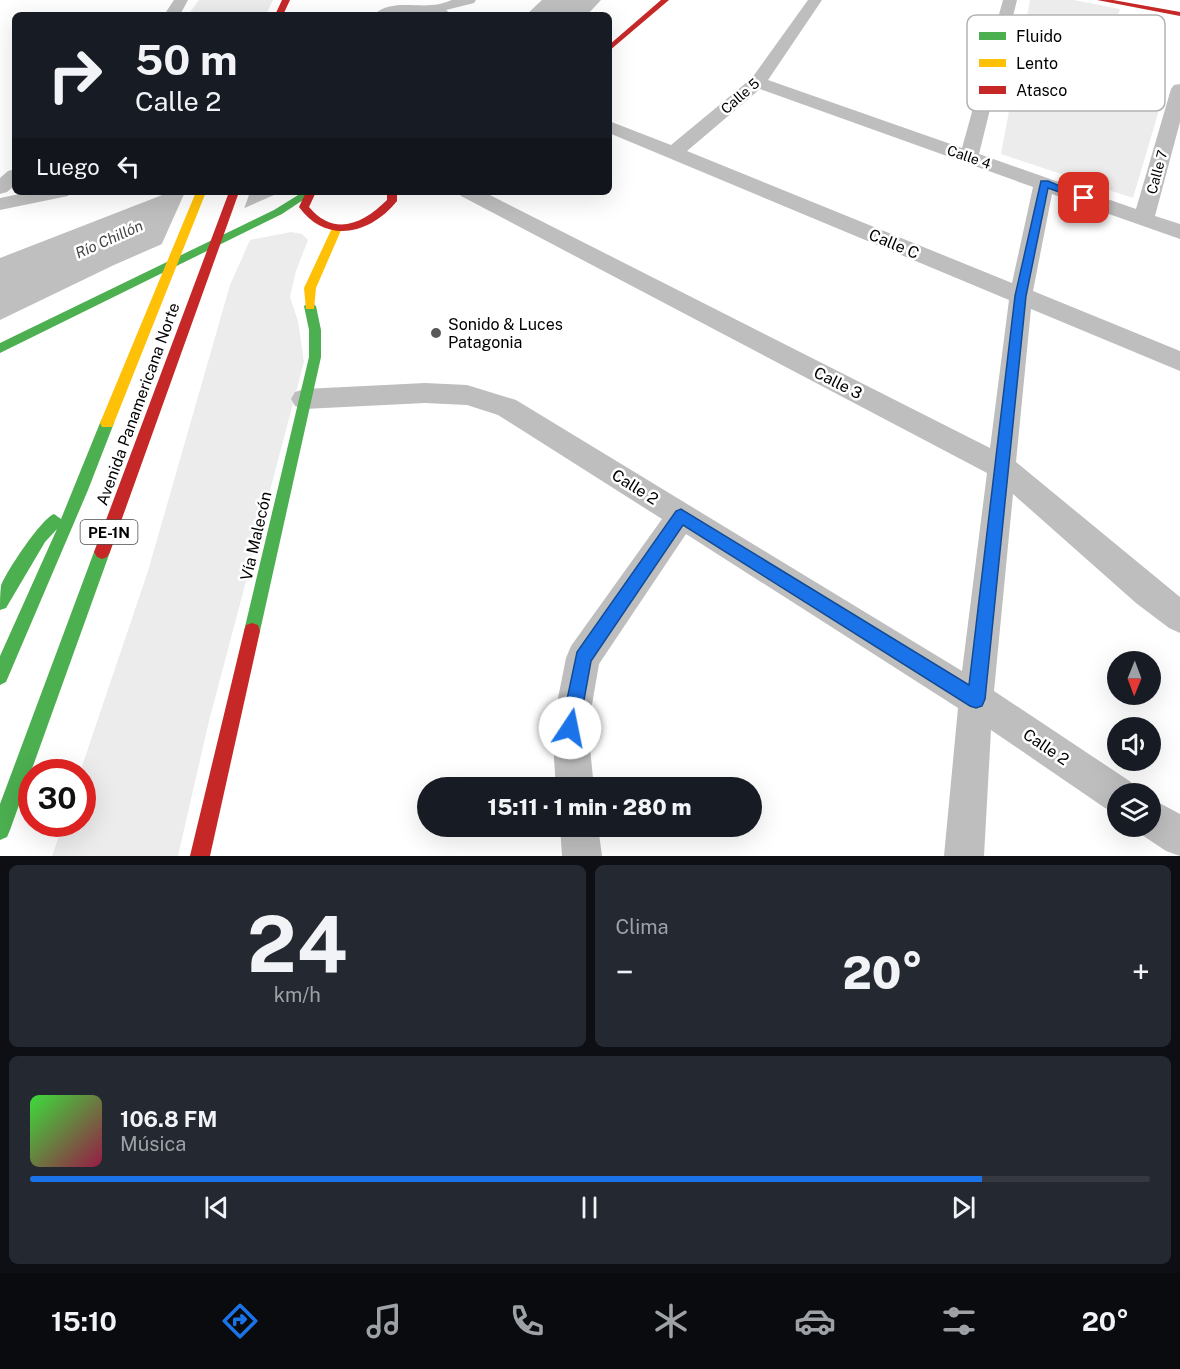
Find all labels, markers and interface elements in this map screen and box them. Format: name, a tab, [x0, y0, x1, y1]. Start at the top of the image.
legend	[967, 15, 1165, 111]
text: Fluido	[1016, 27, 1062, 46]
text: 50 m	[135, 35, 238, 84]
icon: right	[36, 36, 114, 114]
text: Lento	[1016, 54, 1058, 73]
street label: Calle 5	[718, 75, 762, 117]
text: Atasco	[1016, 81, 1067, 100]
text: Calle 2	[135, 85, 221, 117]
street label: Calle 4	[945, 142, 993, 172]
street label: Calle 7	[1143, 148, 1171, 196]
icon: left	[112, 150, 145, 183]
text: Luego	[36, 154, 100, 180]
pin	[1058, 172, 1109, 223]
icon: arrive	[1067, 181, 1100, 214]
water label: Río Chillón	[73, 217, 145, 261]
street label: Calle C	[866, 225, 922, 263]
street label: Avenida Panamericana Norte	[92, 300, 184, 508]
place label: Sonido & Luces Patagonia	[448, 315, 563, 352]
marker: Sonido & Luces Patagonia	[429, 326, 443, 340]
street label: Calle 3	[811, 363, 865, 403]
street label: Calle 2	[608, 465, 662, 509]
street label: Vía Malecón	[237, 490, 275, 582]
road number: PE-1N	[80, 520, 138, 544]
north arrow	[1107, 651, 1161, 705]
map controls	[1107, 651, 1161, 837]
position arrow	[538, 696, 602, 760]
button: sound	[1107, 717, 1161, 771]
street label: Calle 2	[1019, 725, 1073, 769]
speed limit sign: 30	[18, 759, 96, 837]
button: layers	[1107, 783, 1161, 837]
text: 15:11 · 1 min · 280 m	[488, 794, 691, 820]
text: 24	[247, 898, 348, 990]
text: Clima	[616, 915, 669, 939]
text: 20°	[842, 946, 923, 999]
text: −	[616, 953, 634, 991]
text: +	[1132, 953, 1150, 991]
text: km/h	[274, 983, 321, 1007]
text: 106.8 FM	[120, 1106, 217, 1132]
text: Música	[120, 1132, 186, 1156]
icon: previous	[200, 1191, 233, 1224]
icon: pause	[573, 1191, 606, 1224]
icon: next	[947, 1191, 980, 1224]
icon: directions	[219, 1300, 261, 1342]
icon: music	[363, 1300, 405, 1342]
icon: phone	[506, 1300, 548, 1342]
icon: climate	[650, 1300, 692, 1342]
icon: car	[794, 1300, 836, 1342]
icon: filters	[938, 1300, 980, 1342]
text: 15:10	[51, 1305, 117, 1337]
text: 20°	[1082, 1305, 1129, 1337]

